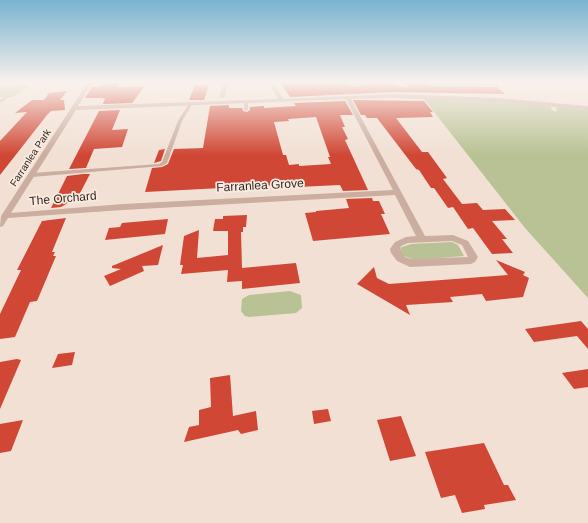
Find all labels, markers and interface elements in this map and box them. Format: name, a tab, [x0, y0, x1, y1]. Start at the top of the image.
street label: Farranlea Park	[8, 127, 54, 189]
street label: Farranlea Grove	[216, 177, 304, 195]
street label: The Orchard	[29, 189, 97, 209]

